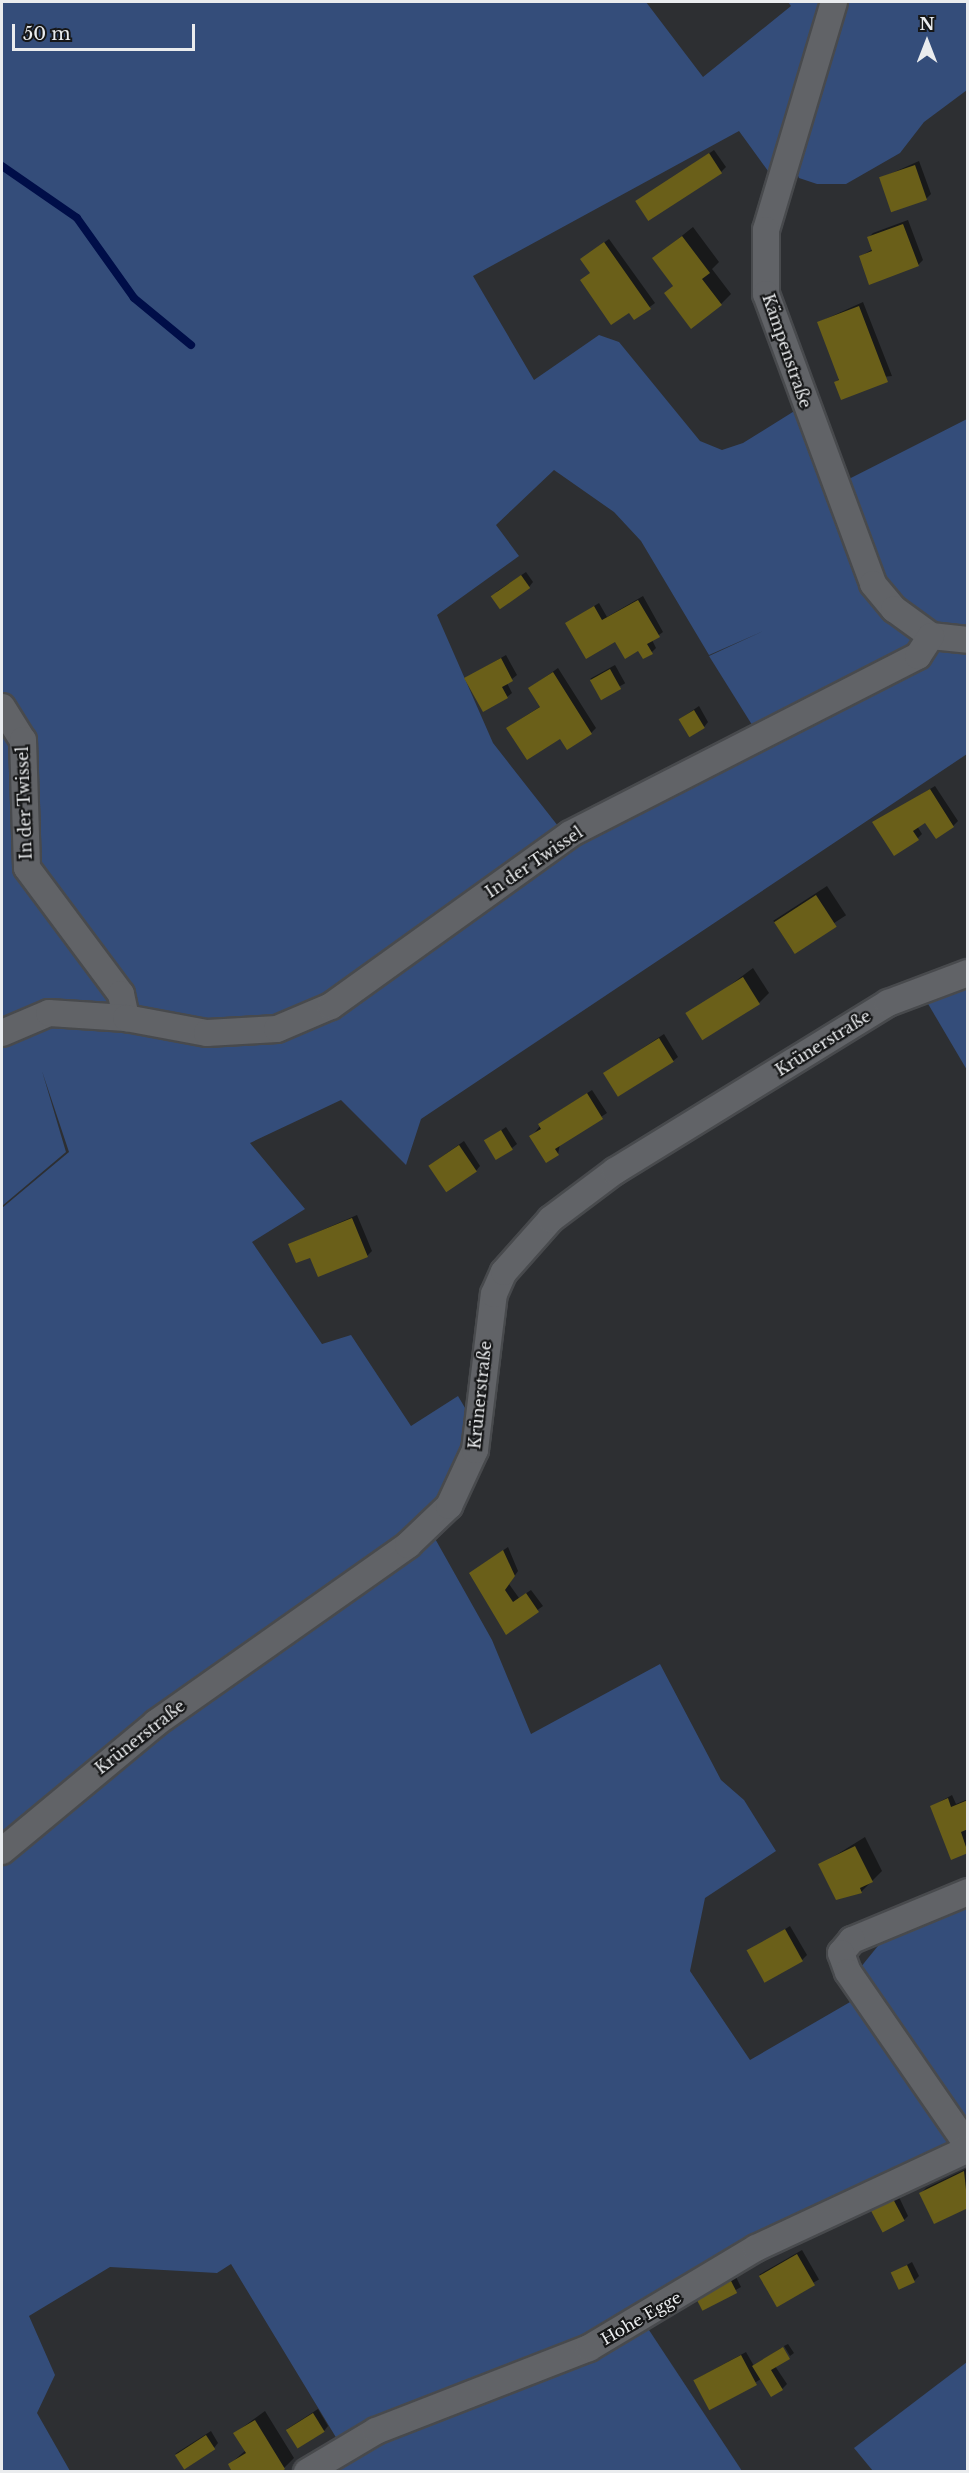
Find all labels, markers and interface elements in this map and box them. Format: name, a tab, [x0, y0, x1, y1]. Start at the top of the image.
scale bar	[15, 12, 198, 50]
north arrow	[897, 12, 957, 72]
text: N	[919, 14, 935, 34]
text: 50 m	[23, 23, 71, 45]
street label: Kämpenstraße	[758, 291, 816, 411]
street label: In der Twissel	[12, 746, 36, 860]
street label: In der Twissel	[481, 822, 587, 902]
street label: Krünerstraße	[772, 1006, 874, 1080]
street label: Krünerstraße	[465, 1340, 495, 1450]
street label: Krünerstraße	[91, 1696, 189, 1778]
street label: Hohe Egge	[597, 2287, 685, 2349]

